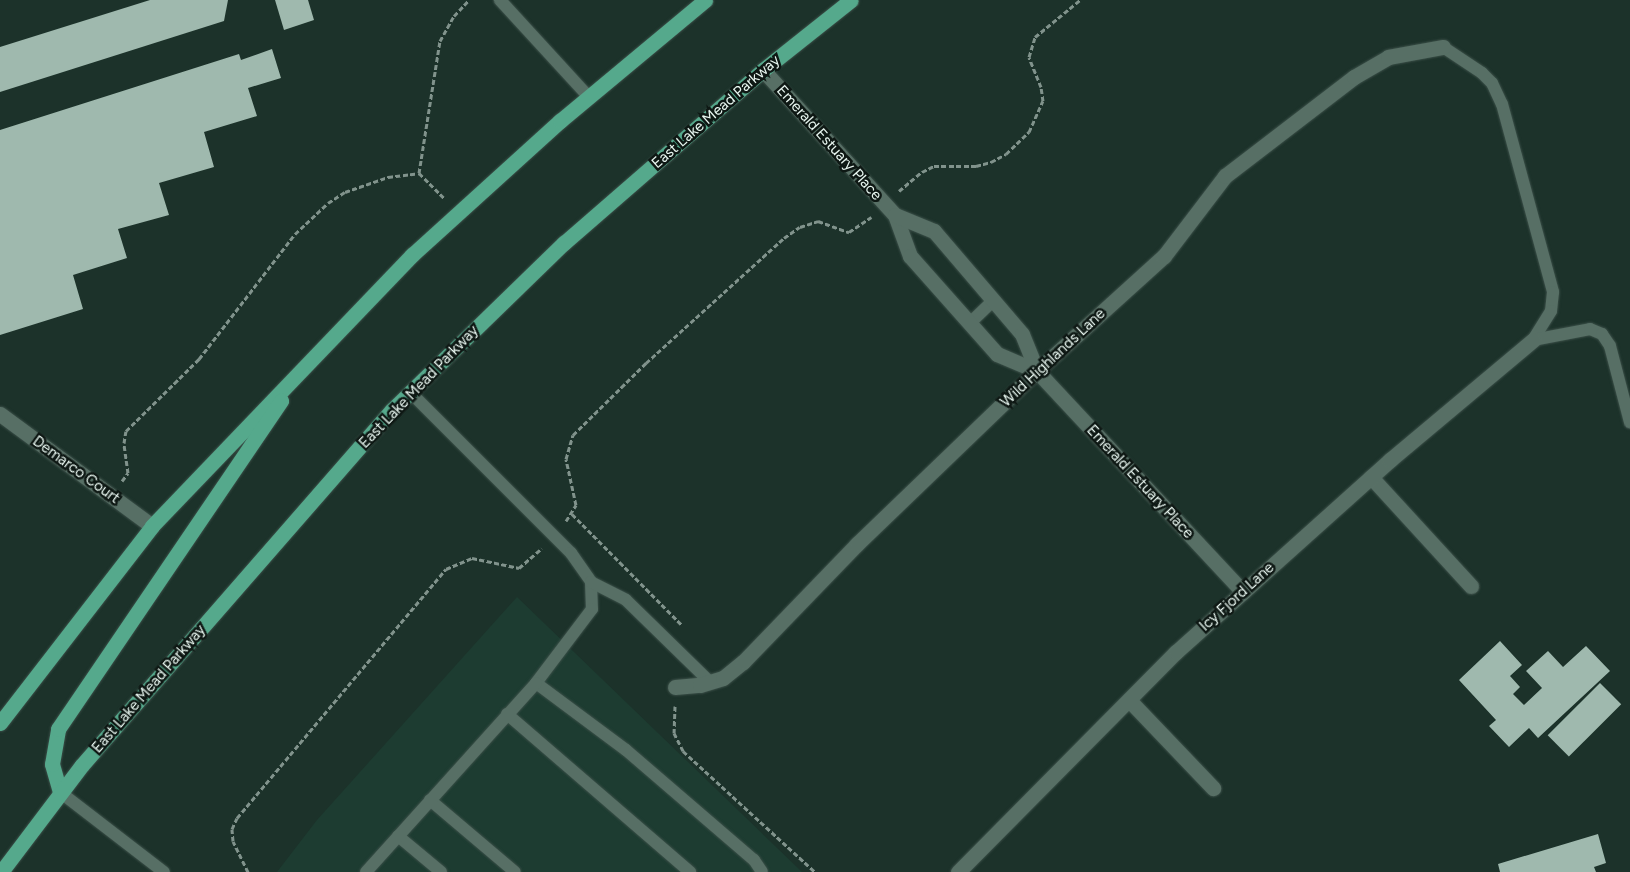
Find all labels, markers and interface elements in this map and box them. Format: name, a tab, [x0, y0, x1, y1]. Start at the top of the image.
street label: East Lake Mead Parkway	[648, 51, 784, 173]
street label: Emerald Estuary Place	[773, 82, 885, 204]
street label: Wild Highlands Lane	[997, 305, 1109, 411]
street label: East Lake Mead Parkway	[356, 322, 482, 452]
street label: Emerald Estuary Place	[1083, 422, 1197, 542]
street label: Demarco Court	[29, 432, 123, 508]
street label: Icy Fjord Lane	[1196, 559, 1278, 635]
street label: East Lake Mead Parkway	[88, 621, 210, 757]

